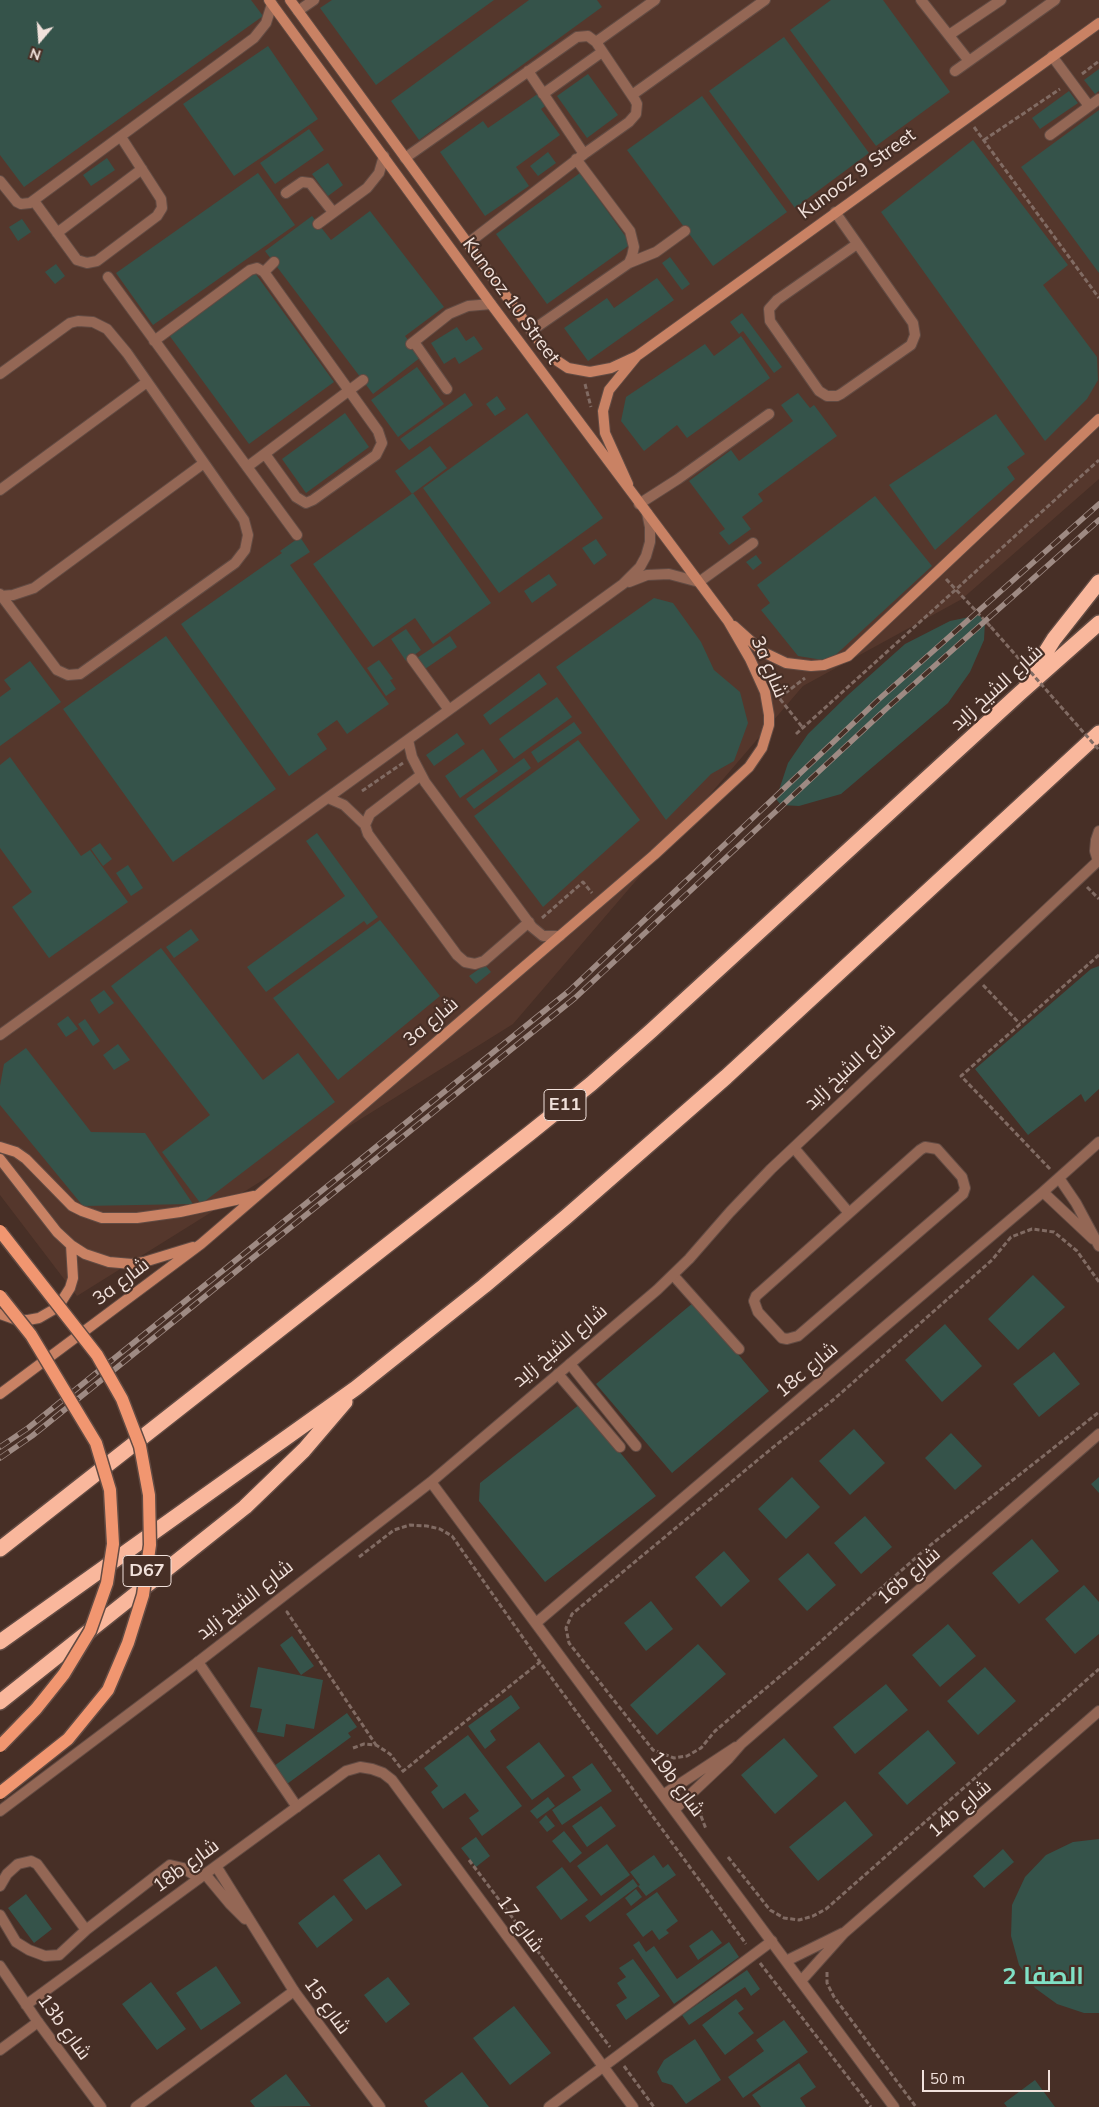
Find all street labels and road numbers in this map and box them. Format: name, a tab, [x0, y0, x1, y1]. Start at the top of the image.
street label: Kunooz 9 Street	[794, 124, 920, 224]
street label: Kunooz 10 Street	[458, 233, 564, 369]
street label: 3a شارع	[746, 633, 792, 701]
street label: شارع الشيخ زايد	[946, 641, 1048, 735]
street label: 3a شارع	[399, 993, 463, 1051]
street label: شارع الشيخ زايد	[800, 1019, 900, 1115]
road number: E11	[544, 1090, 586, 1120]
street label: 3a شارع	[88, 1253, 154, 1311]
street label: شارع الشيخ زايد	[508, 1300, 612, 1392]
street label: 18c شارع	[771, 1337, 843, 1403]
street label: 16b شارع	[873, 1542, 945, 1610]
road number: D67	[123, 1555, 171, 1586]
street label: شارع الشيخ زايد	[192, 1555, 298, 1645]
street label: 19b شارع	[645, 1747, 709, 1821]
street label: 14b شارع	[924, 1775, 996, 1843]
street label: 18b شارع	[149, 1834, 223, 1898]
street label: شارع 17	[492, 1891, 548, 1957]
street label: شارع 15	[299, 1973, 355, 2039]
street label: 13b شارع	[32, 1990, 96, 2064]

